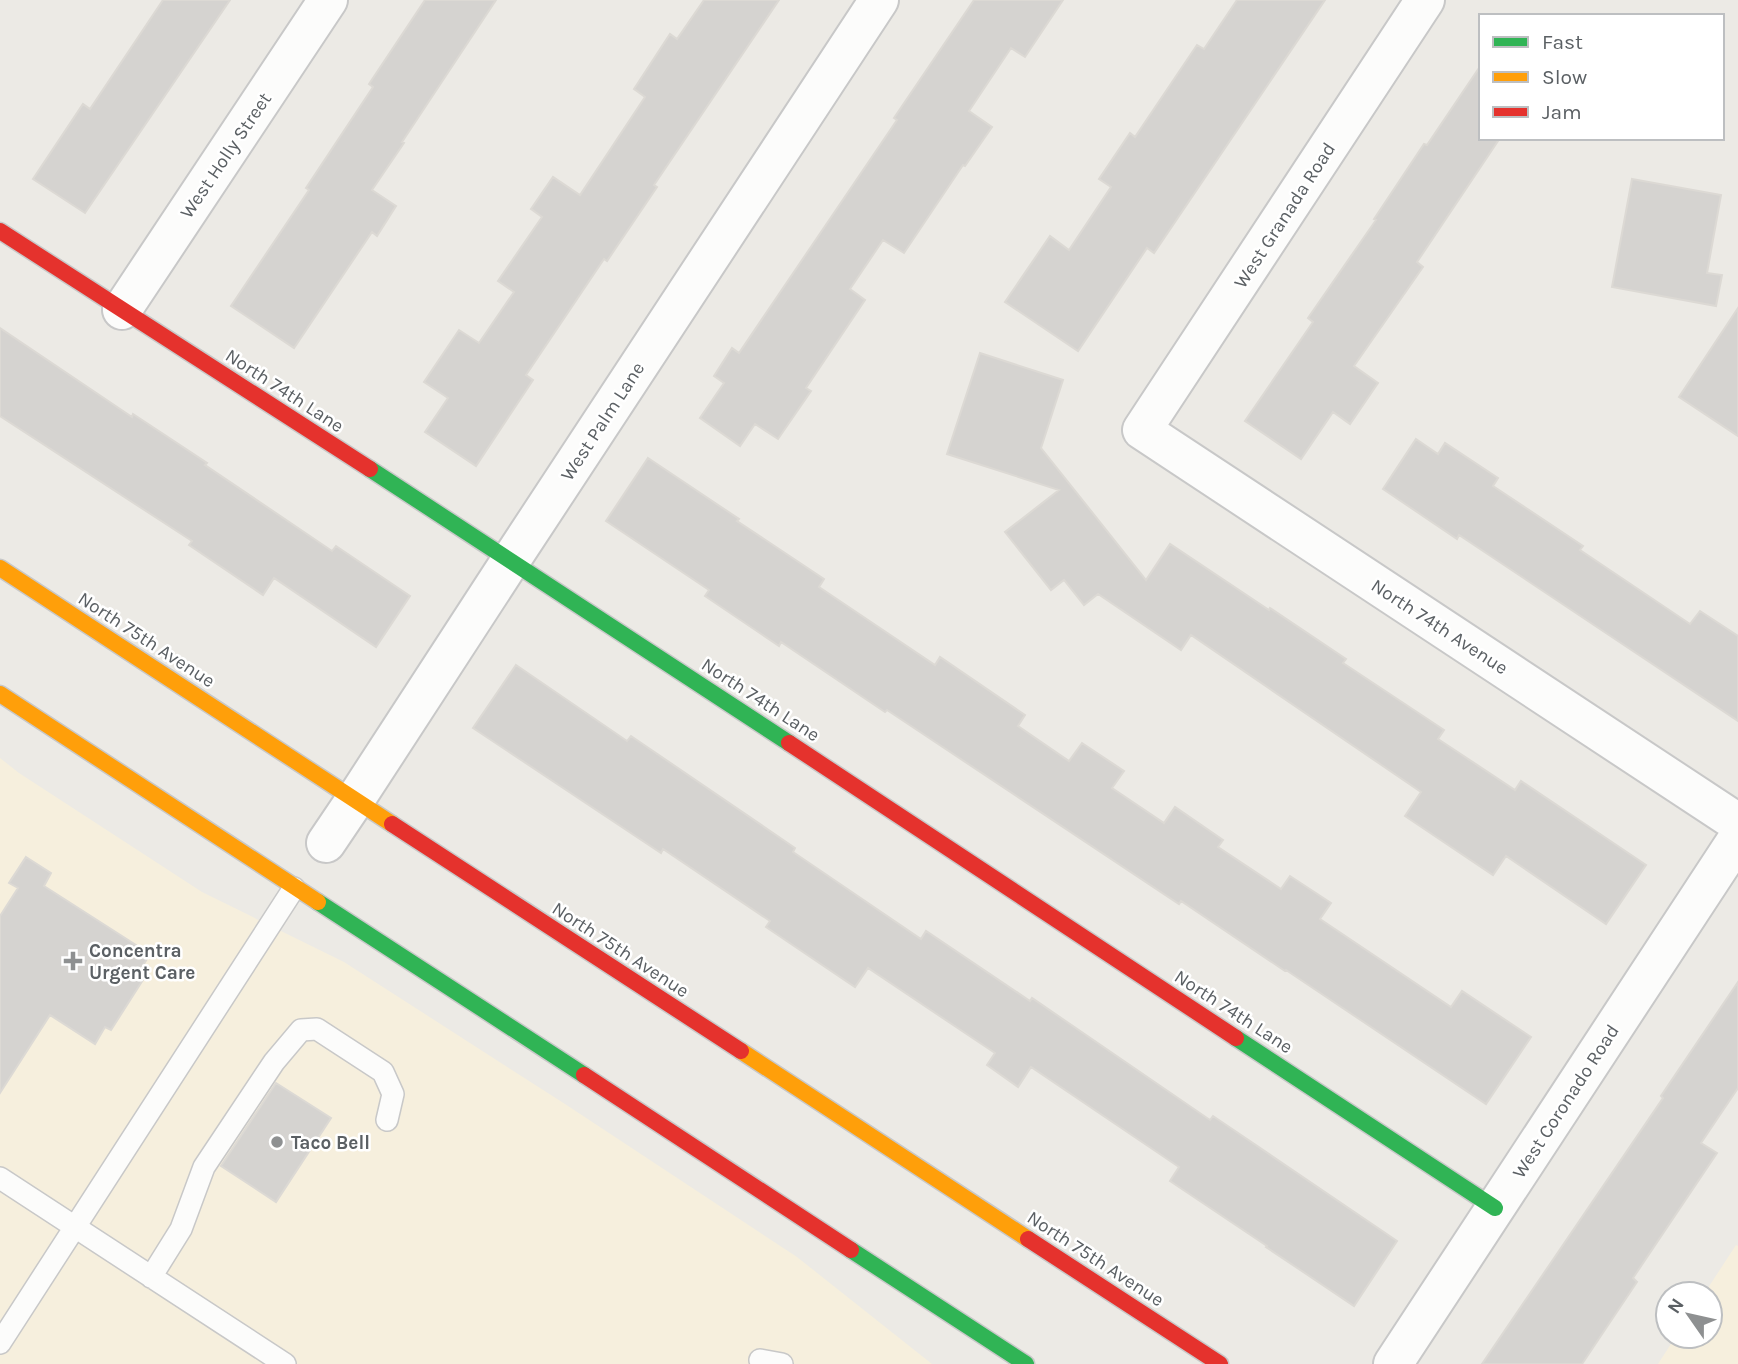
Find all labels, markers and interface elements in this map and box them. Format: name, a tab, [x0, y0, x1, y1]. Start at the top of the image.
legend	[1479, 14, 1724, 140]
text: Fast	[1542, 30, 1583, 54]
text: Slow	[1542, 65, 1587, 89]
street label: West Holly Street	[176, 88, 276, 223]
text: Jam	[1542, 100, 1582, 124]
street label: West Granada Road	[1230, 139, 1340, 293]
street label: North 74th Lane	[221, 344, 348, 437]
street label: West Palm Lane	[556, 358, 649, 485]
street label: North 74th Avenue	[1367, 574, 1512, 679]
street label: North 75th Avenue	[74, 587, 219, 692]
street label: North 74th Lane	[697, 653, 824, 746]
street label: North 75th Avenue	[548, 897, 693, 1002]
place label: Concentra Urgent Care	[89, 940, 195, 984]
marker: Concentra Urgent Care	[63, 951, 83, 971]
street label: North 74th Lane	[1170, 965, 1297, 1058]
street label: West Coronado Road	[1508, 1021, 1624, 1183]
place label: Taco Bell	[291, 1132, 370, 1154]
marker: Taco Bell	[269, 1134, 285, 1150]
street label: North 75th Avenue	[1023, 1206, 1168, 1311]
north arrow	[1654, 1280, 1724, 1350]
text: N	[1663, 1294, 1689, 1318]

